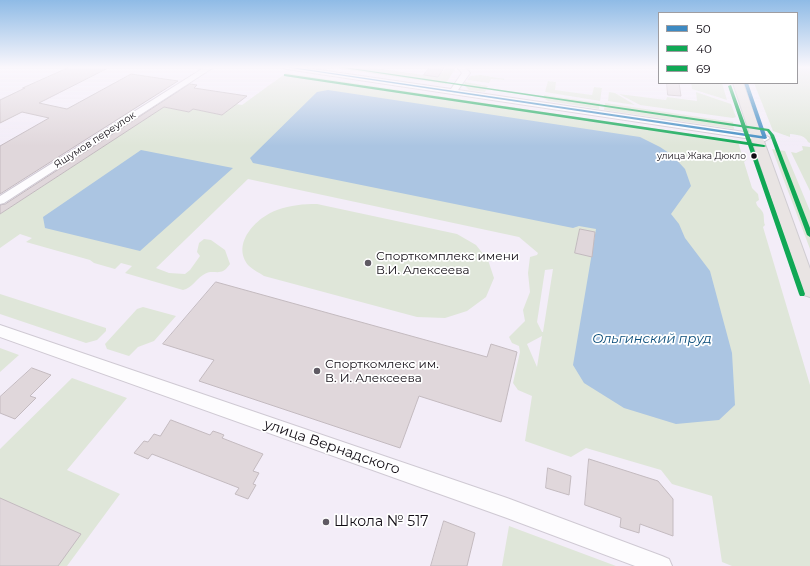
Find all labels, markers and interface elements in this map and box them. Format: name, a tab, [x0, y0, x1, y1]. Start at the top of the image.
legend	[658, 12, 798, 84]
text: 50	[696, 21, 711, 36]
text: 40	[696, 41, 712, 56]
text: 69	[696, 61, 711, 76]
street label: Яшумов переулок	[52, 109, 138, 171]
place label: улица Жака Дюкло	[657, 151, 746, 161]
marker: улица Жака Дюкло	[749, 151, 759, 161]
place label: Спорткомплекс имени В.И. Алексеева	[376, 249, 519, 277]
marker: Спорткомплекс имени В.И. Алексеева	[363, 258, 373, 268]
water label: Ольгинский пруд	[592, 331, 712, 347]
place label: Спорткомлекс им. В. И. Алексеева	[325, 357, 439, 385]
marker: Спорткомлекс им. В. И. Алексеева	[312, 366, 322, 376]
street label: улица Вернадского	[262, 416, 402, 478]
place label: Школа № 517	[334, 514, 428, 530]
marker: Школа № 517	[321, 517, 331, 527]

